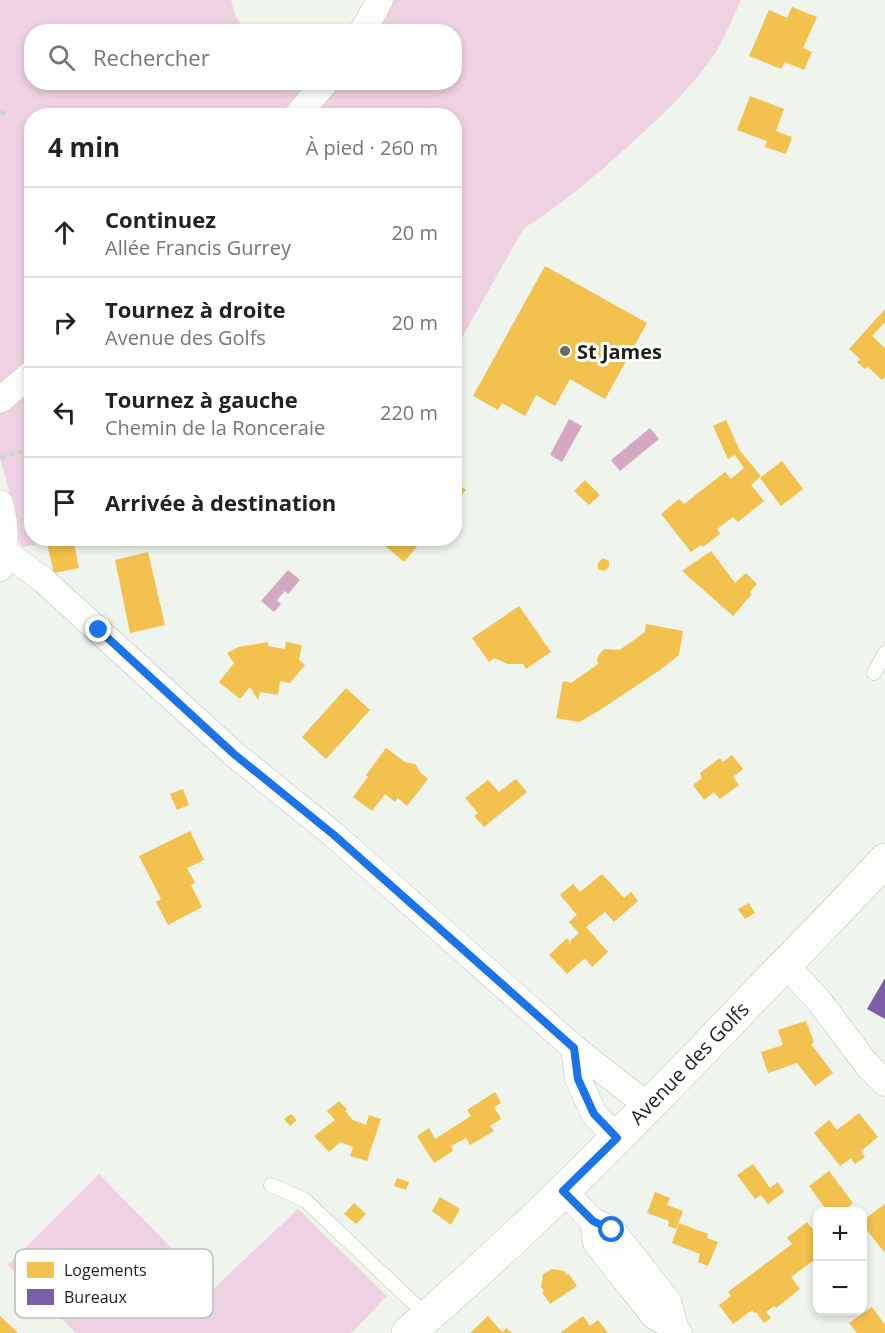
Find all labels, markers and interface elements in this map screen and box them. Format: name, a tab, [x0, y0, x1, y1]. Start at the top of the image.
search box	[24, 24, 462, 90]
icon: search	[45, 41, 78, 74]
text: Rechercher	[93, 42, 210, 72]
text: 4 min	[48, 129, 120, 165]
text: À pied · 260 m	[306, 134, 438, 161]
text: Continuez	[105, 204, 216, 234]
icon: ahead	[48, 216, 81, 249]
text: 20 m	[391, 219, 438, 246]
text: Allée Francis Gurrey	[105, 234, 291, 261]
text: Tournez à droite	[105, 294, 286, 324]
icon: right	[48, 306, 81, 339]
text: 20 m	[391, 309, 438, 336]
text: Avenue des Golfs	[105, 324, 266, 351]
place label: St James	[577, 338, 662, 365]
marker: St James	[558, 344, 572, 358]
text: Tournez à gauche	[105, 384, 298, 414]
icon: left	[48, 396, 81, 429]
text: 220 m	[380, 399, 438, 426]
text: Chemin de la Ronceraie	[105, 414, 325, 441]
icon: arrive	[48, 486, 81, 519]
text: Arrivée à destination	[105, 487, 336, 517]
route end	[85, 616, 111, 642]
street label: Avenue des Golfs	[623, 996, 755, 1130]
map controls	[813, 1207, 867, 1315]
button: +	[813, 1207, 867, 1261]
route start	[598, 1216, 624, 1242]
legend	[15, 1249, 213, 1318]
text: Logements	[64, 1259, 147, 1281]
button: −	[813, 1261, 867, 1315]
text: Bureaux	[64, 1286, 127, 1308]

